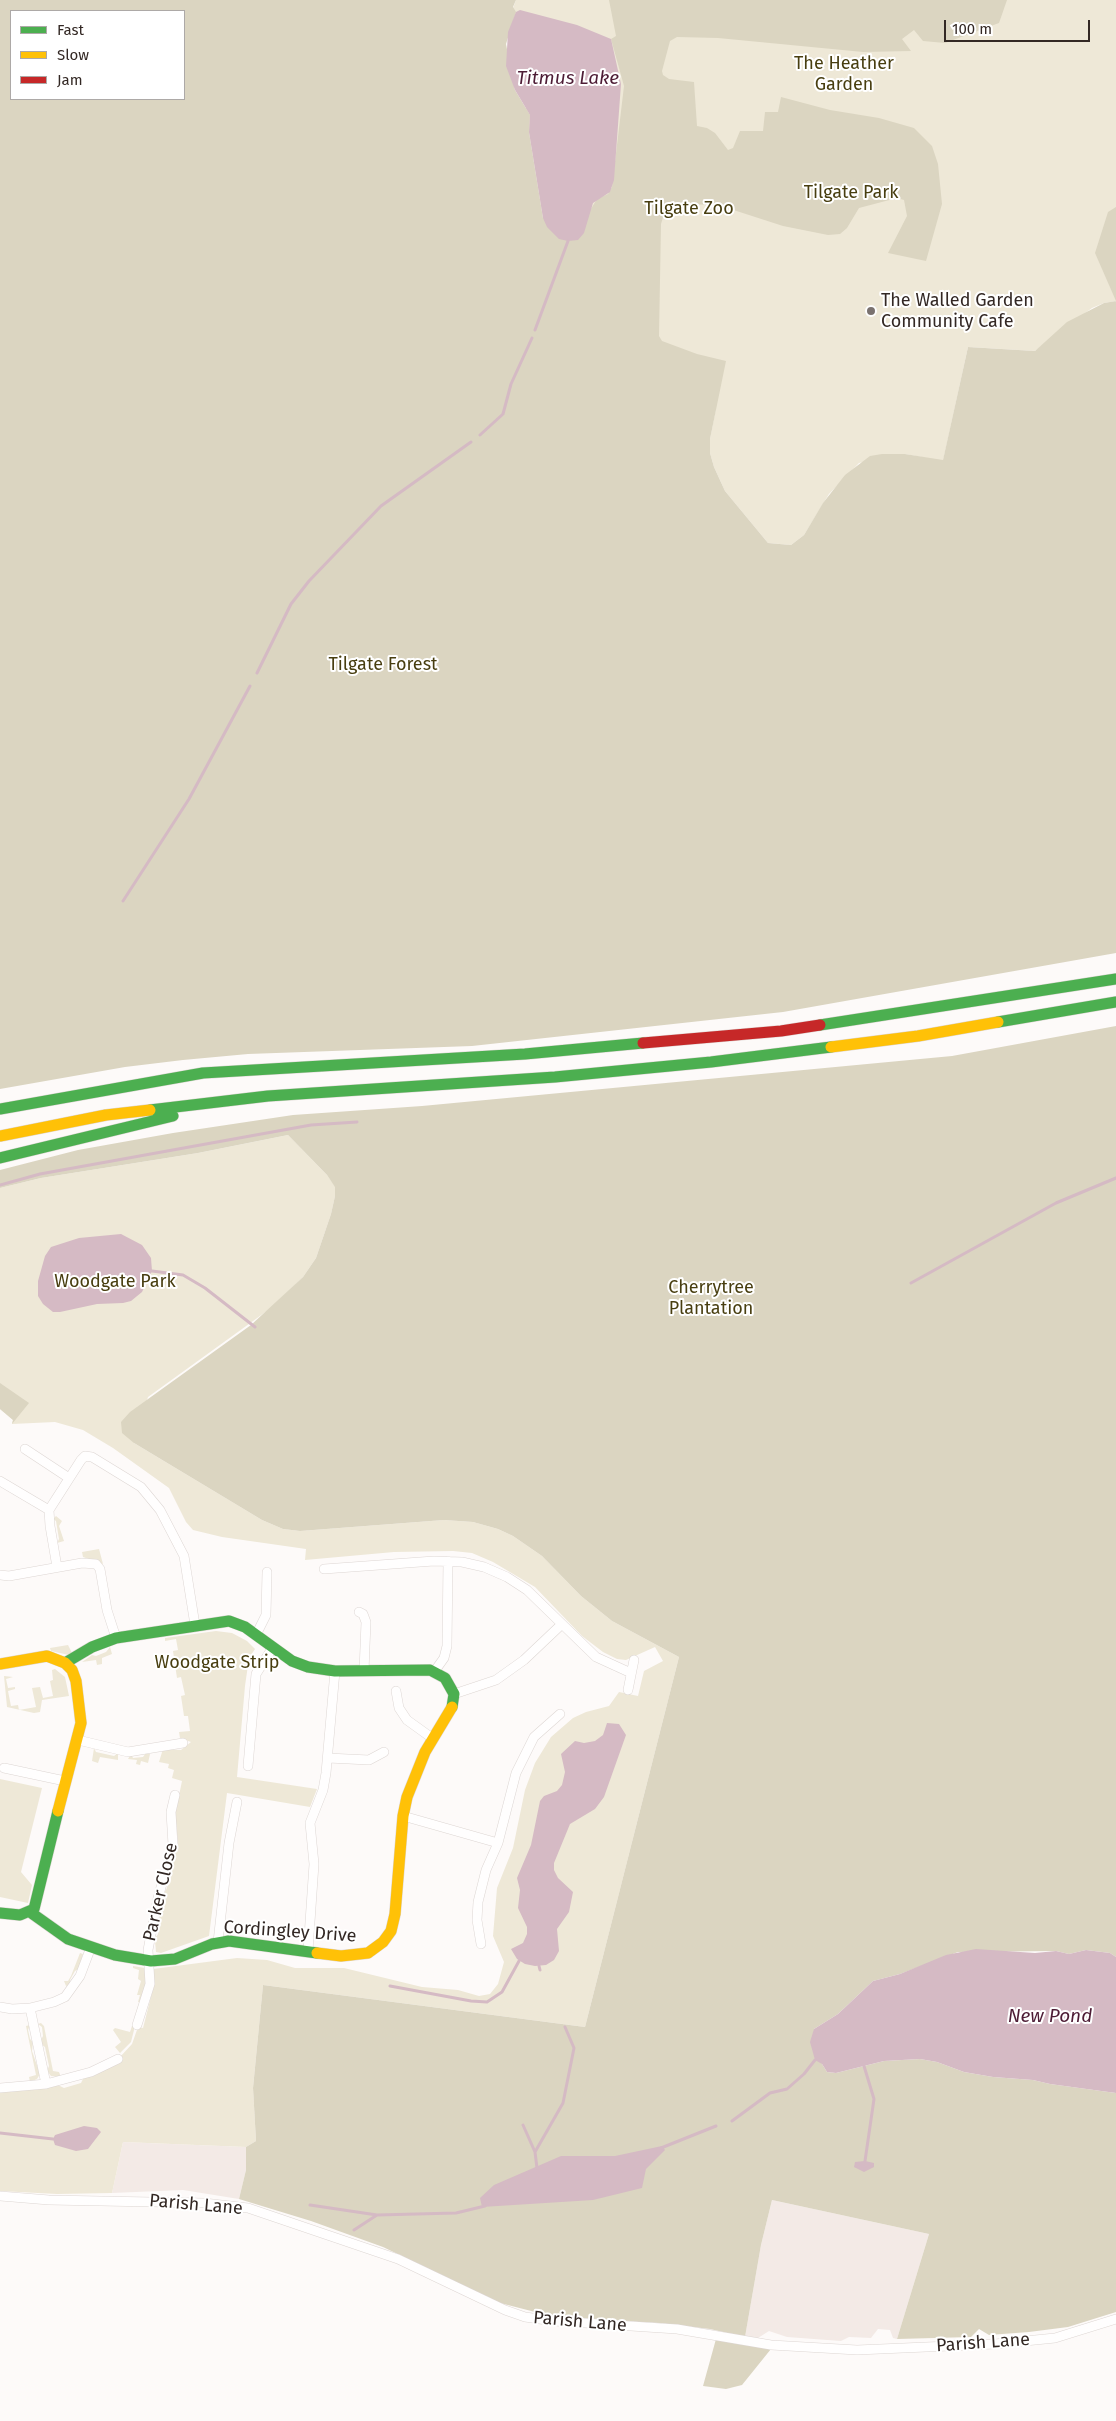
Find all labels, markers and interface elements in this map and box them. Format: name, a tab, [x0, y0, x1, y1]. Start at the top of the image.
legend	[10, 10, 185, 100]
scale bar	[946, 10, 1092, 42]
text: 100 m	[952, 20, 992, 38]
text: Fast	[57, 21, 84, 39]
text: Slow	[57, 46, 89, 64]
park label: The Heather Garden	[794, 53, 894, 96]
water label: Titmus Lake	[517, 68, 619, 90]
text: Jam	[57, 71, 83, 89]
park label: Tilgate Park	[804, 182, 898, 204]
park label: Tilgate Zoo	[644, 198, 734, 220]
place label: The Walled Garden Community Cafe	[881, 290, 1034, 332]
marker: The Walled Garden Community Cafe	[865, 305, 877, 317]
park label: Tilgate Forest	[328, 654, 438, 676]
park label: Woodgate Park	[54, 1271, 176, 1293]
park label: Cherrytree Plantation	[668, 1277, 754, 1320]
park label: Woodgate Strip	[154, 1652, 280, 1674]
street label: Parker Close	[139, 1841, 183, 1943]
street label: Cordingley Drive	[223, 1917, 357, 1947]
water label: New Pond	[1008, 2006, 1092, 2028]
street label: Parish Lane	[148, 2190, 244, 2220]
street label: Parish Lane	[532, 2307, 628, 2337]
street label: Parish Lane	[935, 2329, 1031, 2357]

